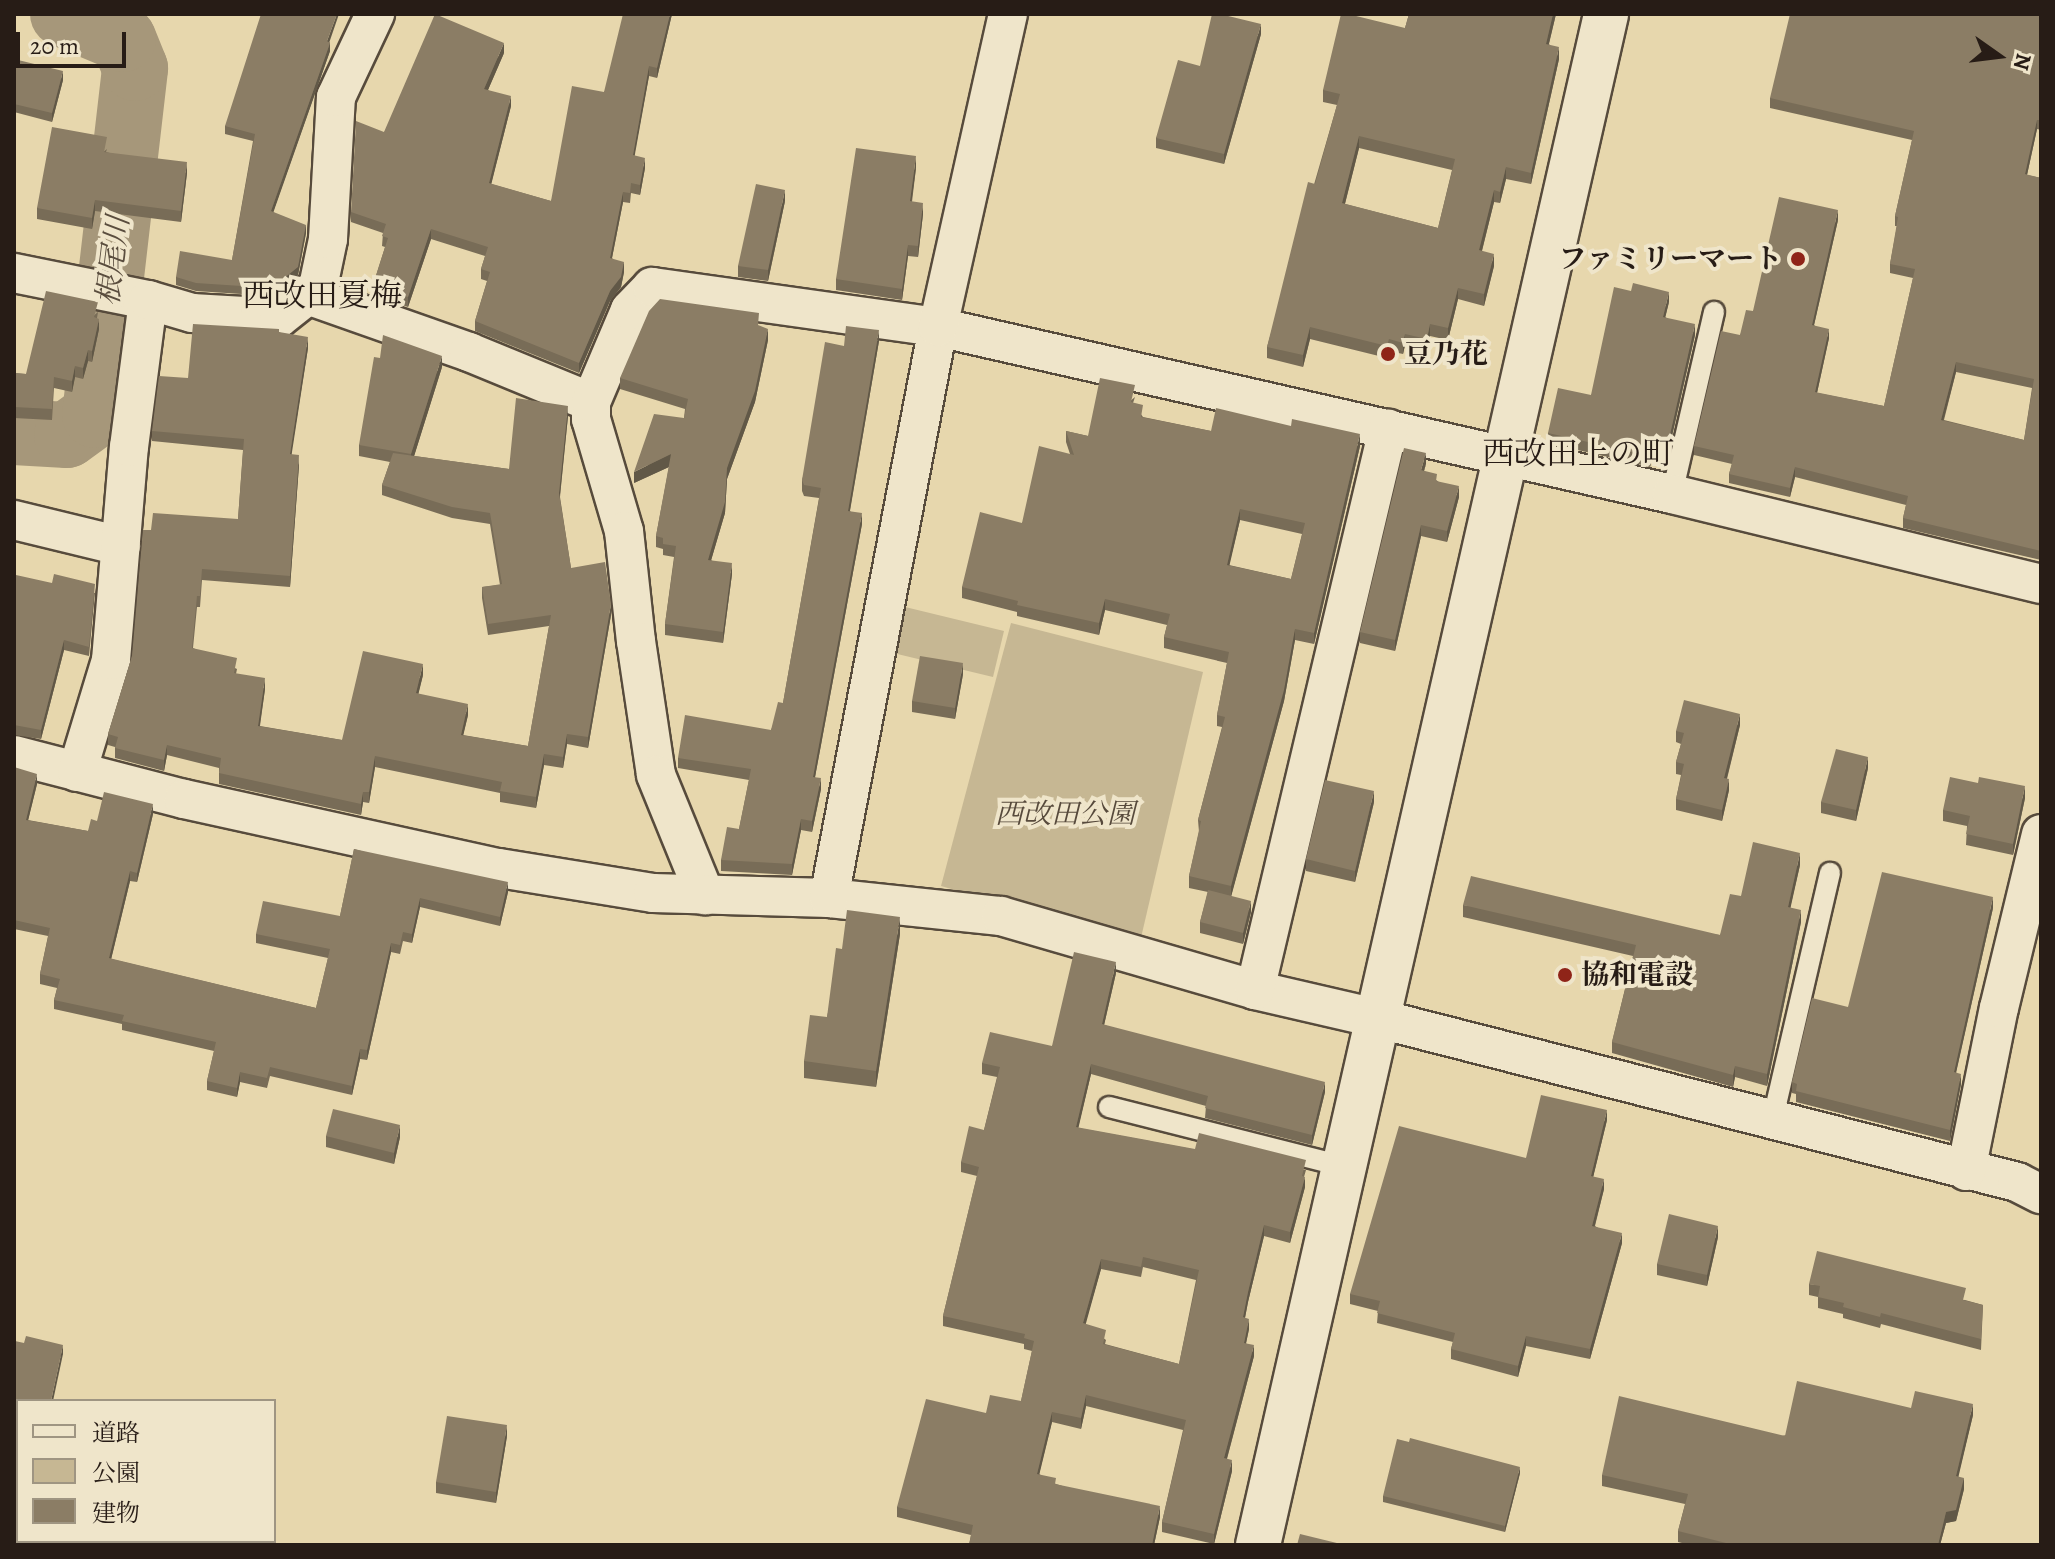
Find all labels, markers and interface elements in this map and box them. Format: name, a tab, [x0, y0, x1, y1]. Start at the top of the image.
scale bar	[20, 16, 130, 66]
north arrow	[1959, 16, 2039, 96]
text: 20 m	[30, 30, 79, 62]
text: N	[2006, 50, 2039, 73]
water label: 根尾川	[90, 214, 136, 308]
place label: ファミリーマート	[1558, 242, 1782, 276]
marker: ファミリーマート	[1789, 250, 1807, 268]
district label: 西改田夏梅	[242, 276, 402, 314]
place label: 豆乃花	[1404, 337, 1488, 371]
marker: 豆乃花	[1379, 345, 1397, 363]
district label: 西改田上の町	[1482, 434, 1674, 472]
park label: 西改田公園	[995, 797, 1135, 831]
place label: 協和電設	[1581, 958, 1693, 992]
marker: 協和電設	[1556, 966, 1574, 984]
legend	[16, 1399, 276, 1543]
text: 道路	[92, 1417, 140, 1449]
text: 公園	[92, 1457, 140, 1489]
text: 建物	[92, 1497, 140, 1529]

